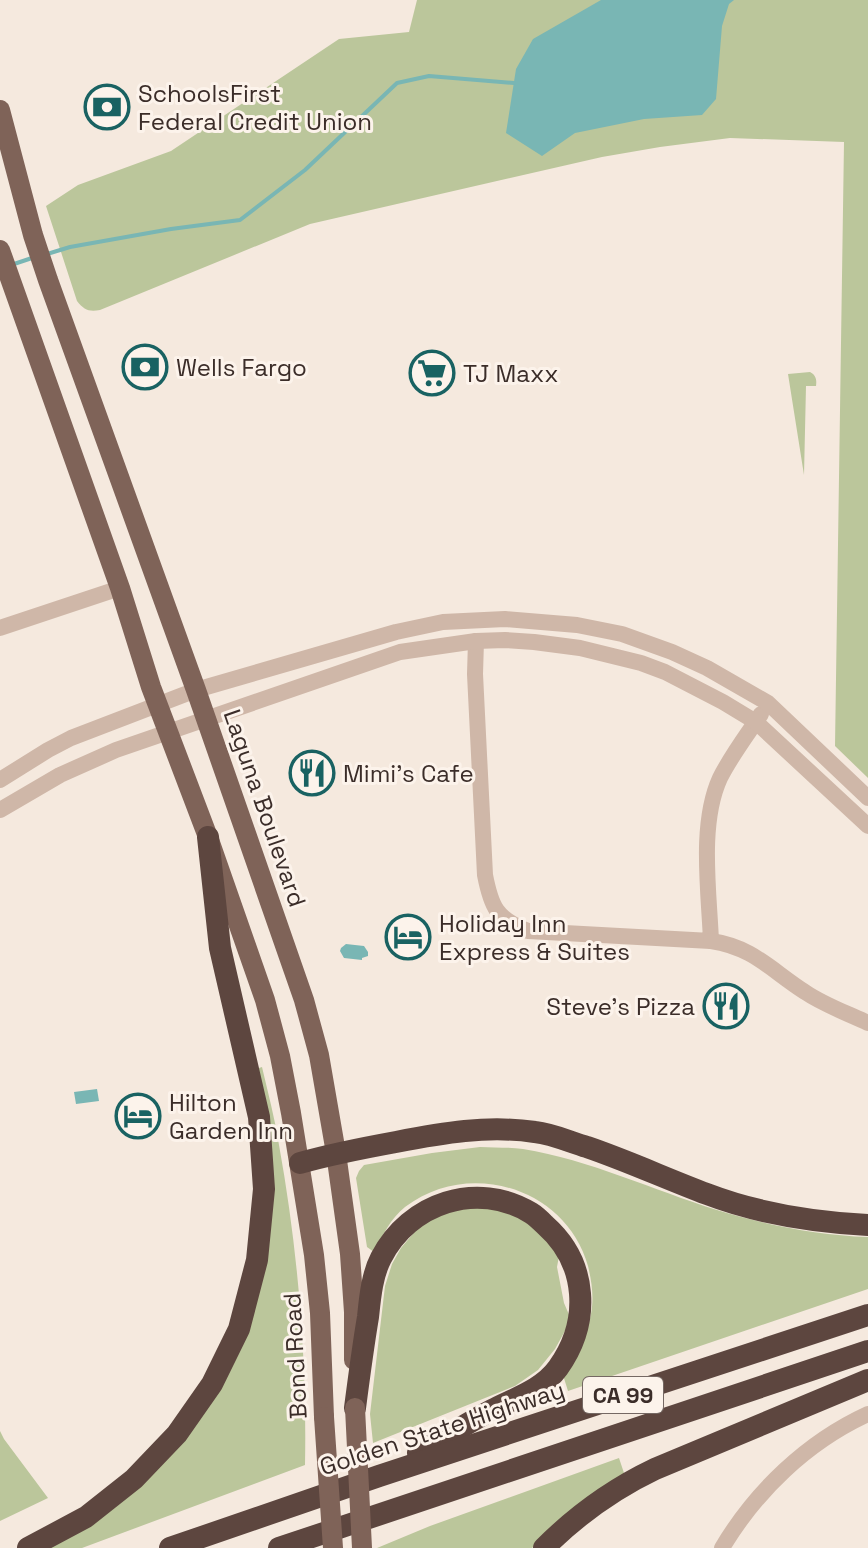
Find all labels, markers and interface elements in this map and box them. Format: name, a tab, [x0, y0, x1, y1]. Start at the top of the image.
place label: SchoolsFirst Federal Credit Union	[138, 78, 372, 137]
bank icon: SchoolsFirst Federal Credit Union	[83, 83, 131, 131]
bank icon: Wells Fargo	[121, 343, 169, 391]
supermarket icon: TJ Maxx	[408, 349, 456, 397]
place label: Wells Fargo	[176, 352, 307, 383]
place label: TJ Maxx	[463, 358, 558, 389]
street label: Laguna Boulevard	[217, 705, 313, 911]
restaurant icon: Mimi's Cafe	[288, 749, 336, 797]
place label: Mimi's Cafe	[343, 758, 474, 789]
place label: Holiday Inn Express & Suites	[439, 908, 630, 967]
hotel icon: Holiday Inn Express & Suites	[384, 913, 432, 961]
restaurant icon: Steve's Pizza	[702, 982, 750, 1030]
place label: Steve's Pizza	[546, 991, 695, 1022]
place label: Hilton Garden Inn	[169, 1087, 293, 1146]
hotel icon: Hilton Garden Inn	[114, 1092, 162, 1140]
street label: Bond Road	[276, 1292, 314, 1420]
street label: Golden State Highway	[316, 1374, 568, 1482]
road number: CA 99	[583, 1377, 663, 1413]

